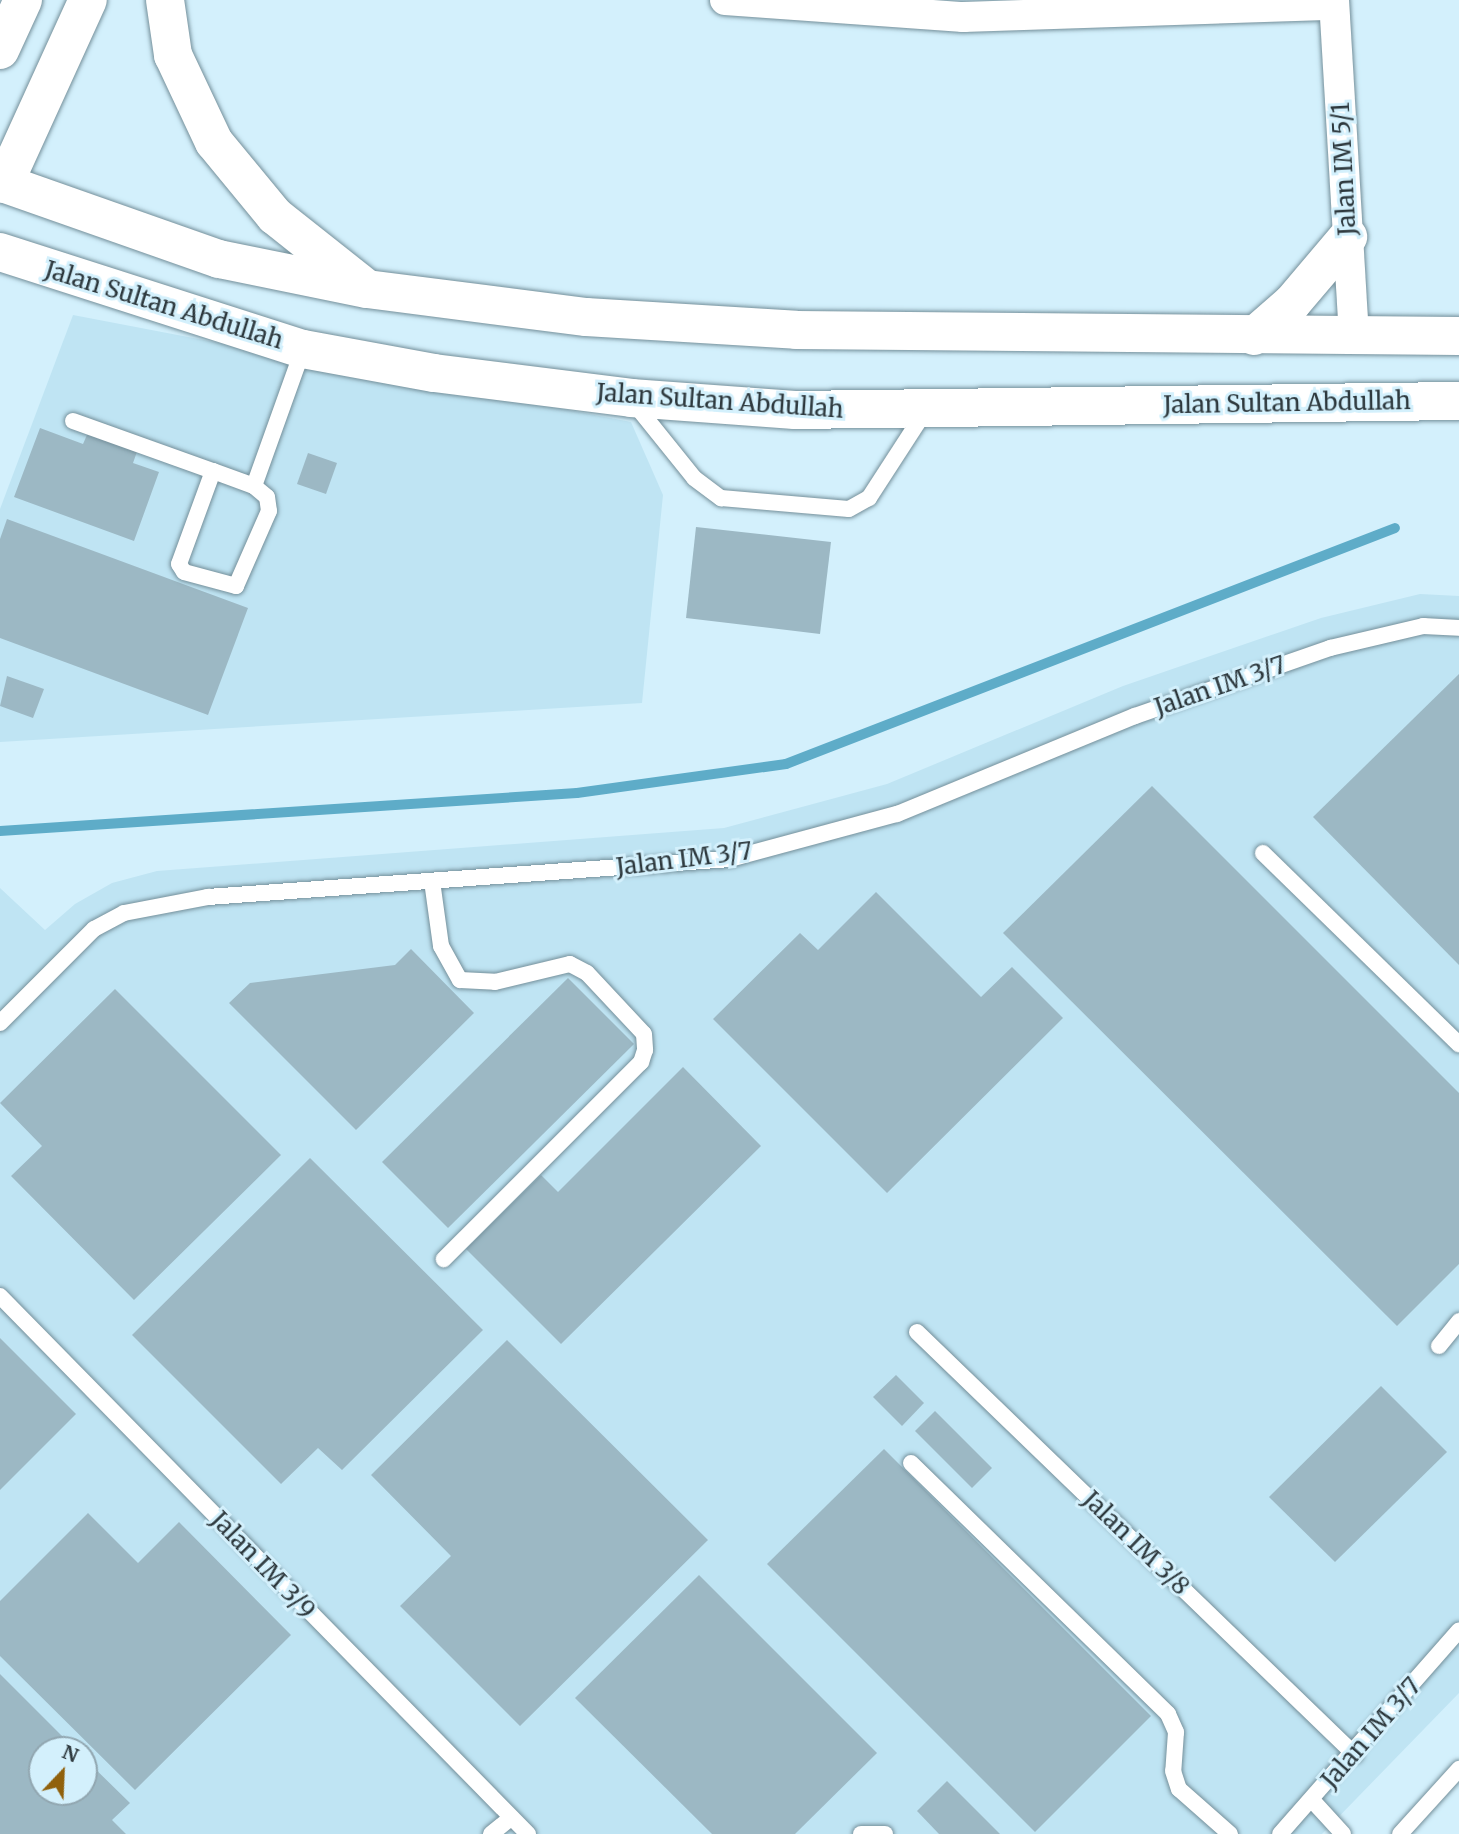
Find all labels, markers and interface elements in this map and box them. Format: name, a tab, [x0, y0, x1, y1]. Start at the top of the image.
street label: Jalan IM 5/1	[1326, 101, 1362, 237]
street label: Jalan Sultan Abdullah	[41, 255, 287, 355]
street label: Jalan Sultan Abdullah	[595, 378, 845, 424]
street label: Jalan Sultan Abdullah	[1163, 386, 1411, 420]
street label: Jalan IM 3/7	[1151, 650, 1289, 722]
street label: Jalan IM 3/7	[614, 836, 754, 882]
street label: Jalan IM 3/8	[1077, 1485, 1195, 1601]
street label: Jalan IM 3/9	[205, 1506, 321, 1624]
street label: Jalan IM 3/7	[1315, 1672, 1427, 1794]
north arrow	[28, 1736, 98, 1806]
text: N	[59, 1740, 82, 1767]

